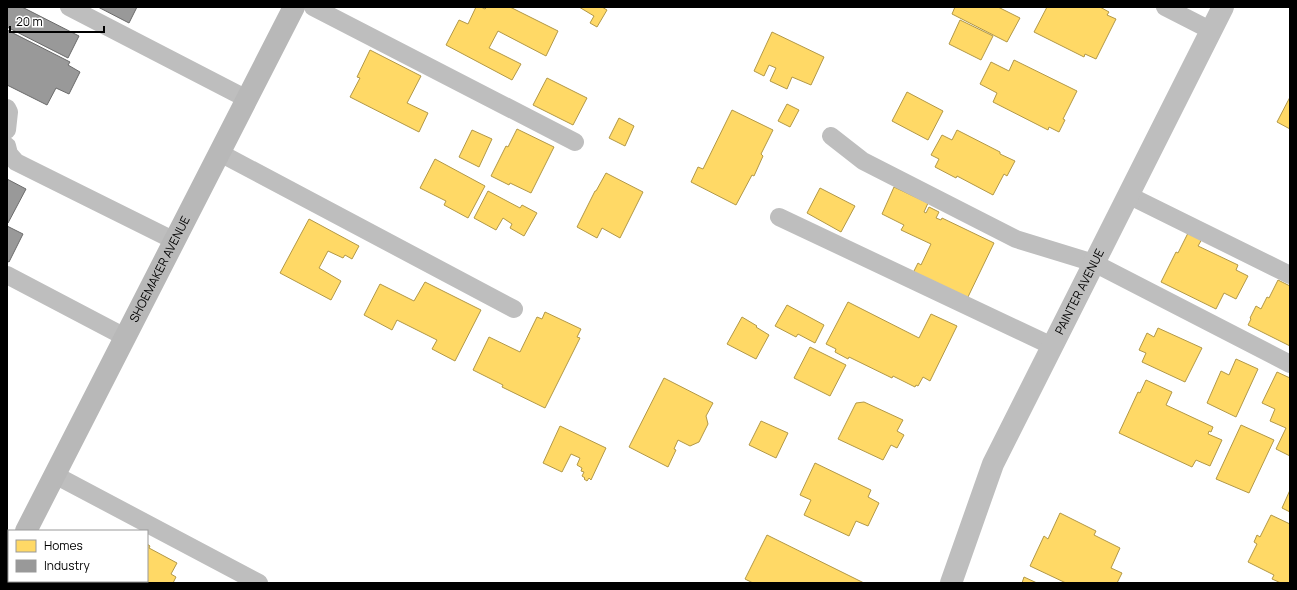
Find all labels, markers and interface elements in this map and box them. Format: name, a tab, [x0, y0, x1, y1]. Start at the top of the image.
scale bar	[10, 8, 104, 34]
text: 20 m	[16, 13, 43, 30]
street label: SHOEMAKER AVENUE	[125, 213, 194, 325]
street label: PAINTER AVENUE	[1051, 246, 1108, 337]
legend	[8, 530, 148, 582]
text: Homes	[44, 537, 83, 554]
text: Industry	[44, 557, 90, 574]

